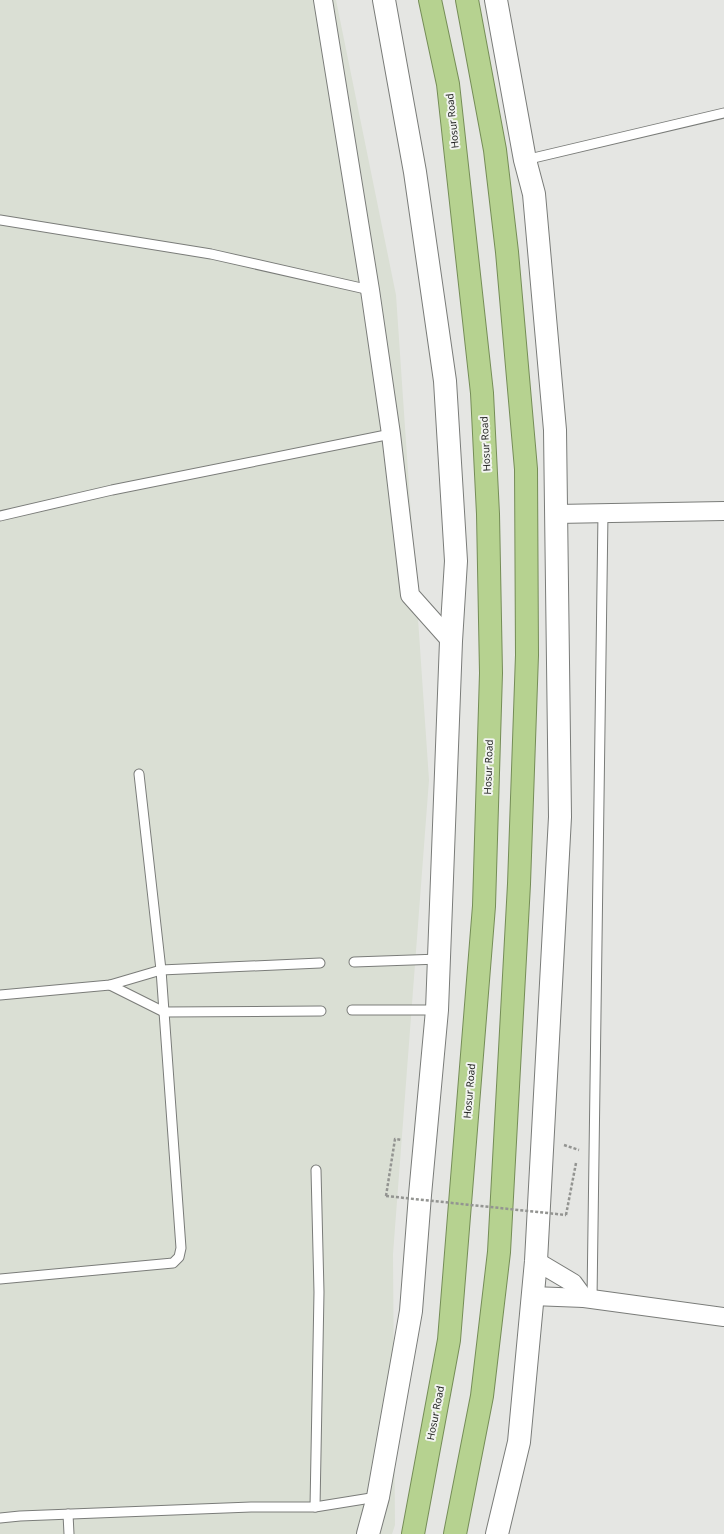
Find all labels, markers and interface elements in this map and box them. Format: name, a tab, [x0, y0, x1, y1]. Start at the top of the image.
street label: Hosur Road	[442, 93, 462, 149]
street label: Hosur Road	[477, 416, 493, 472]
street label: Hosur Road	[480, 739, 496, 795]
street label: Hosur Road	[460, 1063, 478, 1119]
street label: Hosur Road	[423, 1385, 447, 1441]

